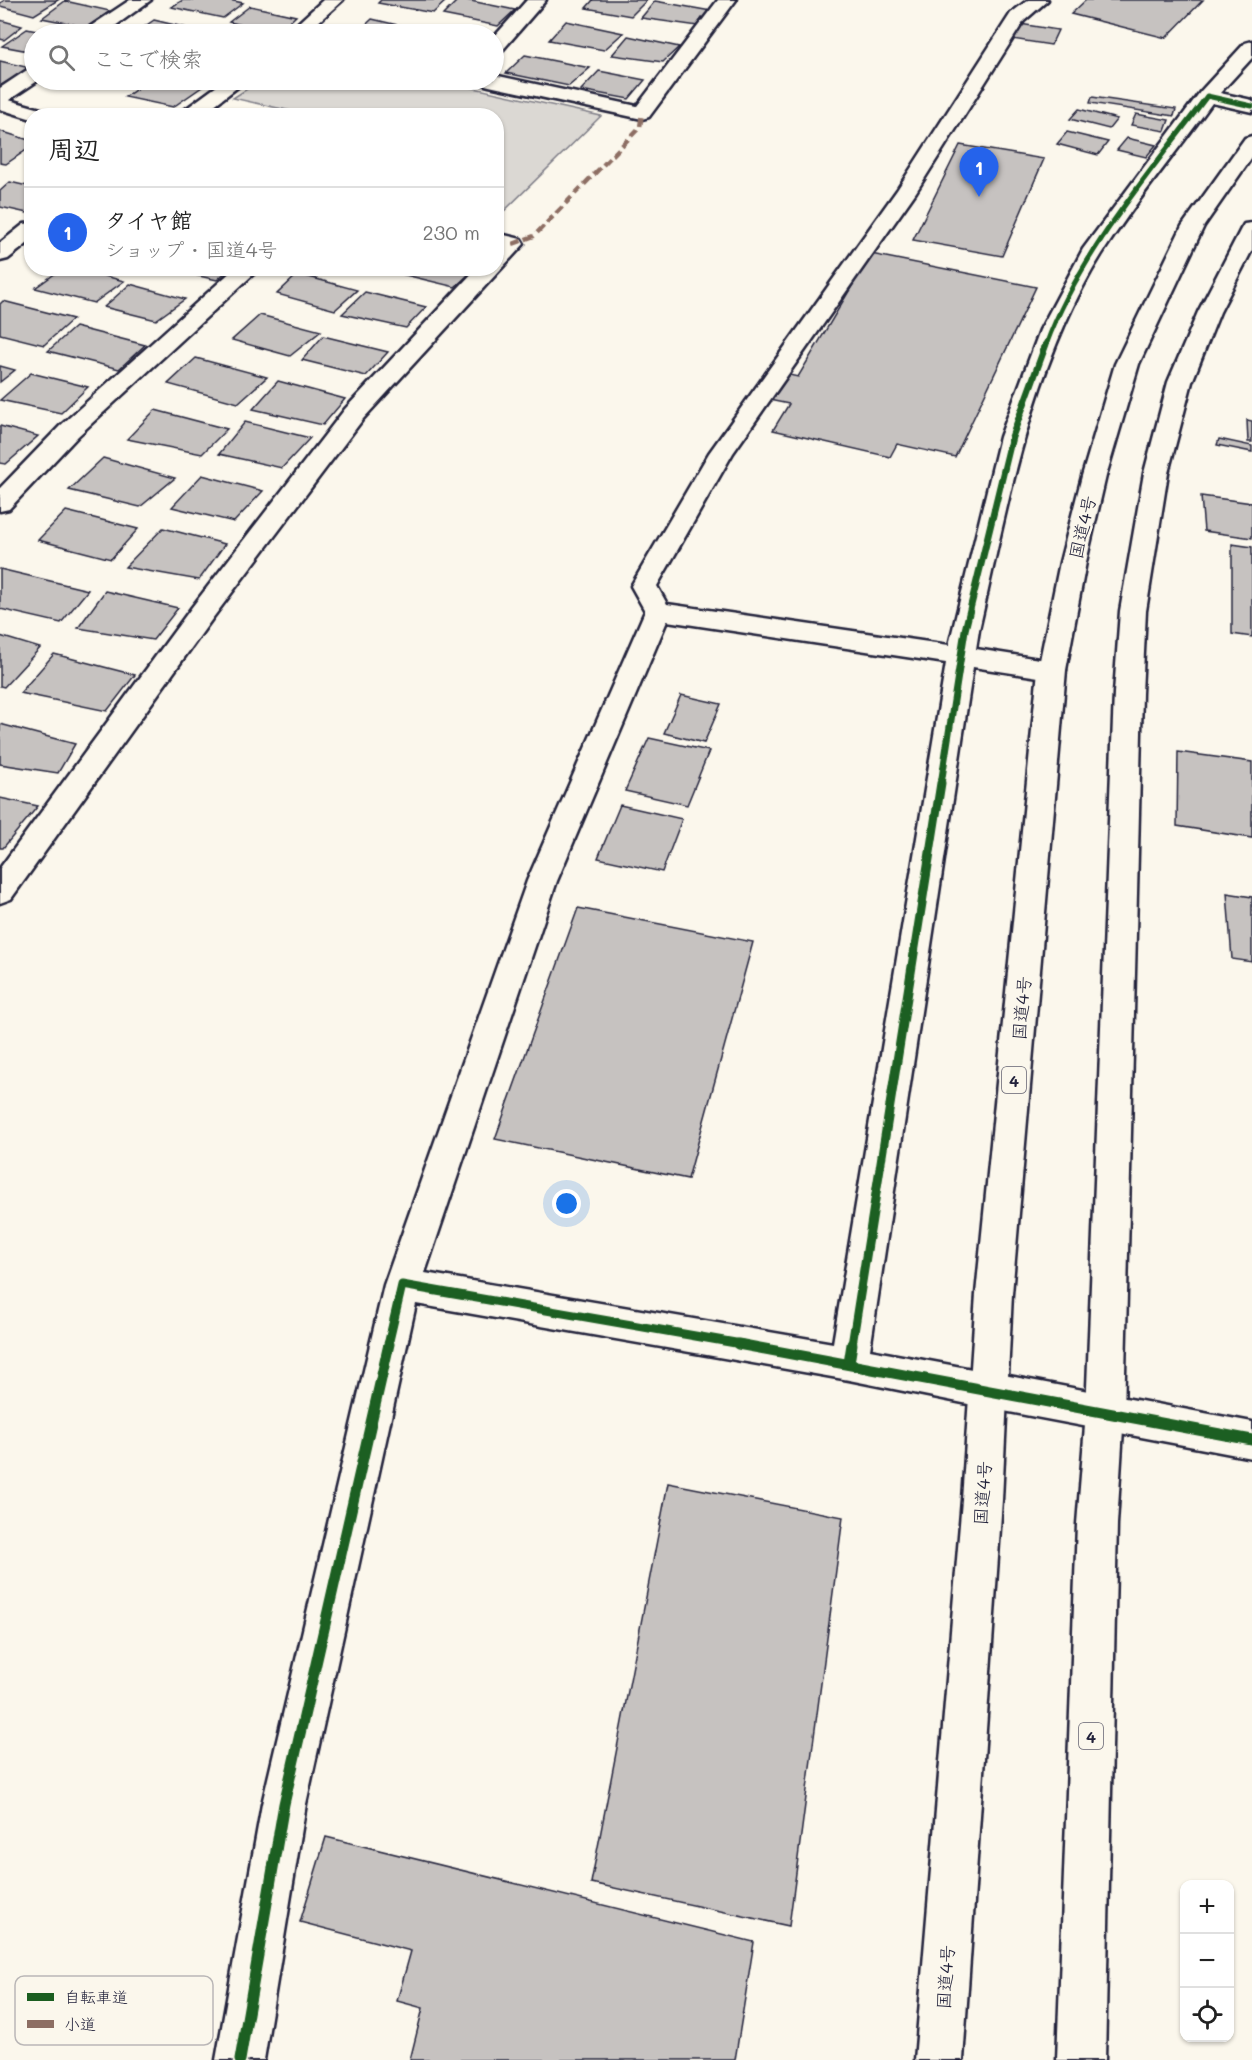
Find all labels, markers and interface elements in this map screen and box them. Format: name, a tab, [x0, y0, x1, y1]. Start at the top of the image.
search box	[24, 24, 504, 90]
icon: search	[45, 41, 78, 74]
text: ここで検索	[93, 44, 203, 73]
text: 周辺	[48, 132, 100, 166]
pin: 1	[960, 148, 998, 197]
text: タイヤ館	[105, 205, 192, 234]
text: 1	[63, 219, 72, 245]
text: 230 m	[422, 219, 480, 245]
text: ショップ · 国道4号	[105, 236, 277, 262]
street label: 国道4号	[1063, 493, 1101, 561]
street label: 国道4号	[1006, 975, 1036, 1041]
road number: 4	[1002, 1067, 1026, 1093]
your location	[552, 1189, 581, 1218]
street label: 国道4号	[968, 1460, 996, 1526]
road number: 4	[1079, 1723, 1103, 1749]
map controls	[1180, 1880, 1234, 2042]
button: +	[1180, 1880, 1234, 1934]
button: −	[1180, 1934, 1234, 1988]
street label: 国道4号	[931, 1944, 959, 2010]
legend	[15, 1976, 213, 2045]
text: 自転車道	[64, 1986, 128, 2007]
button: locate	[1180, 1988, 1234, 2042]
text: 小道	[64, 2013, 96, 2034]

